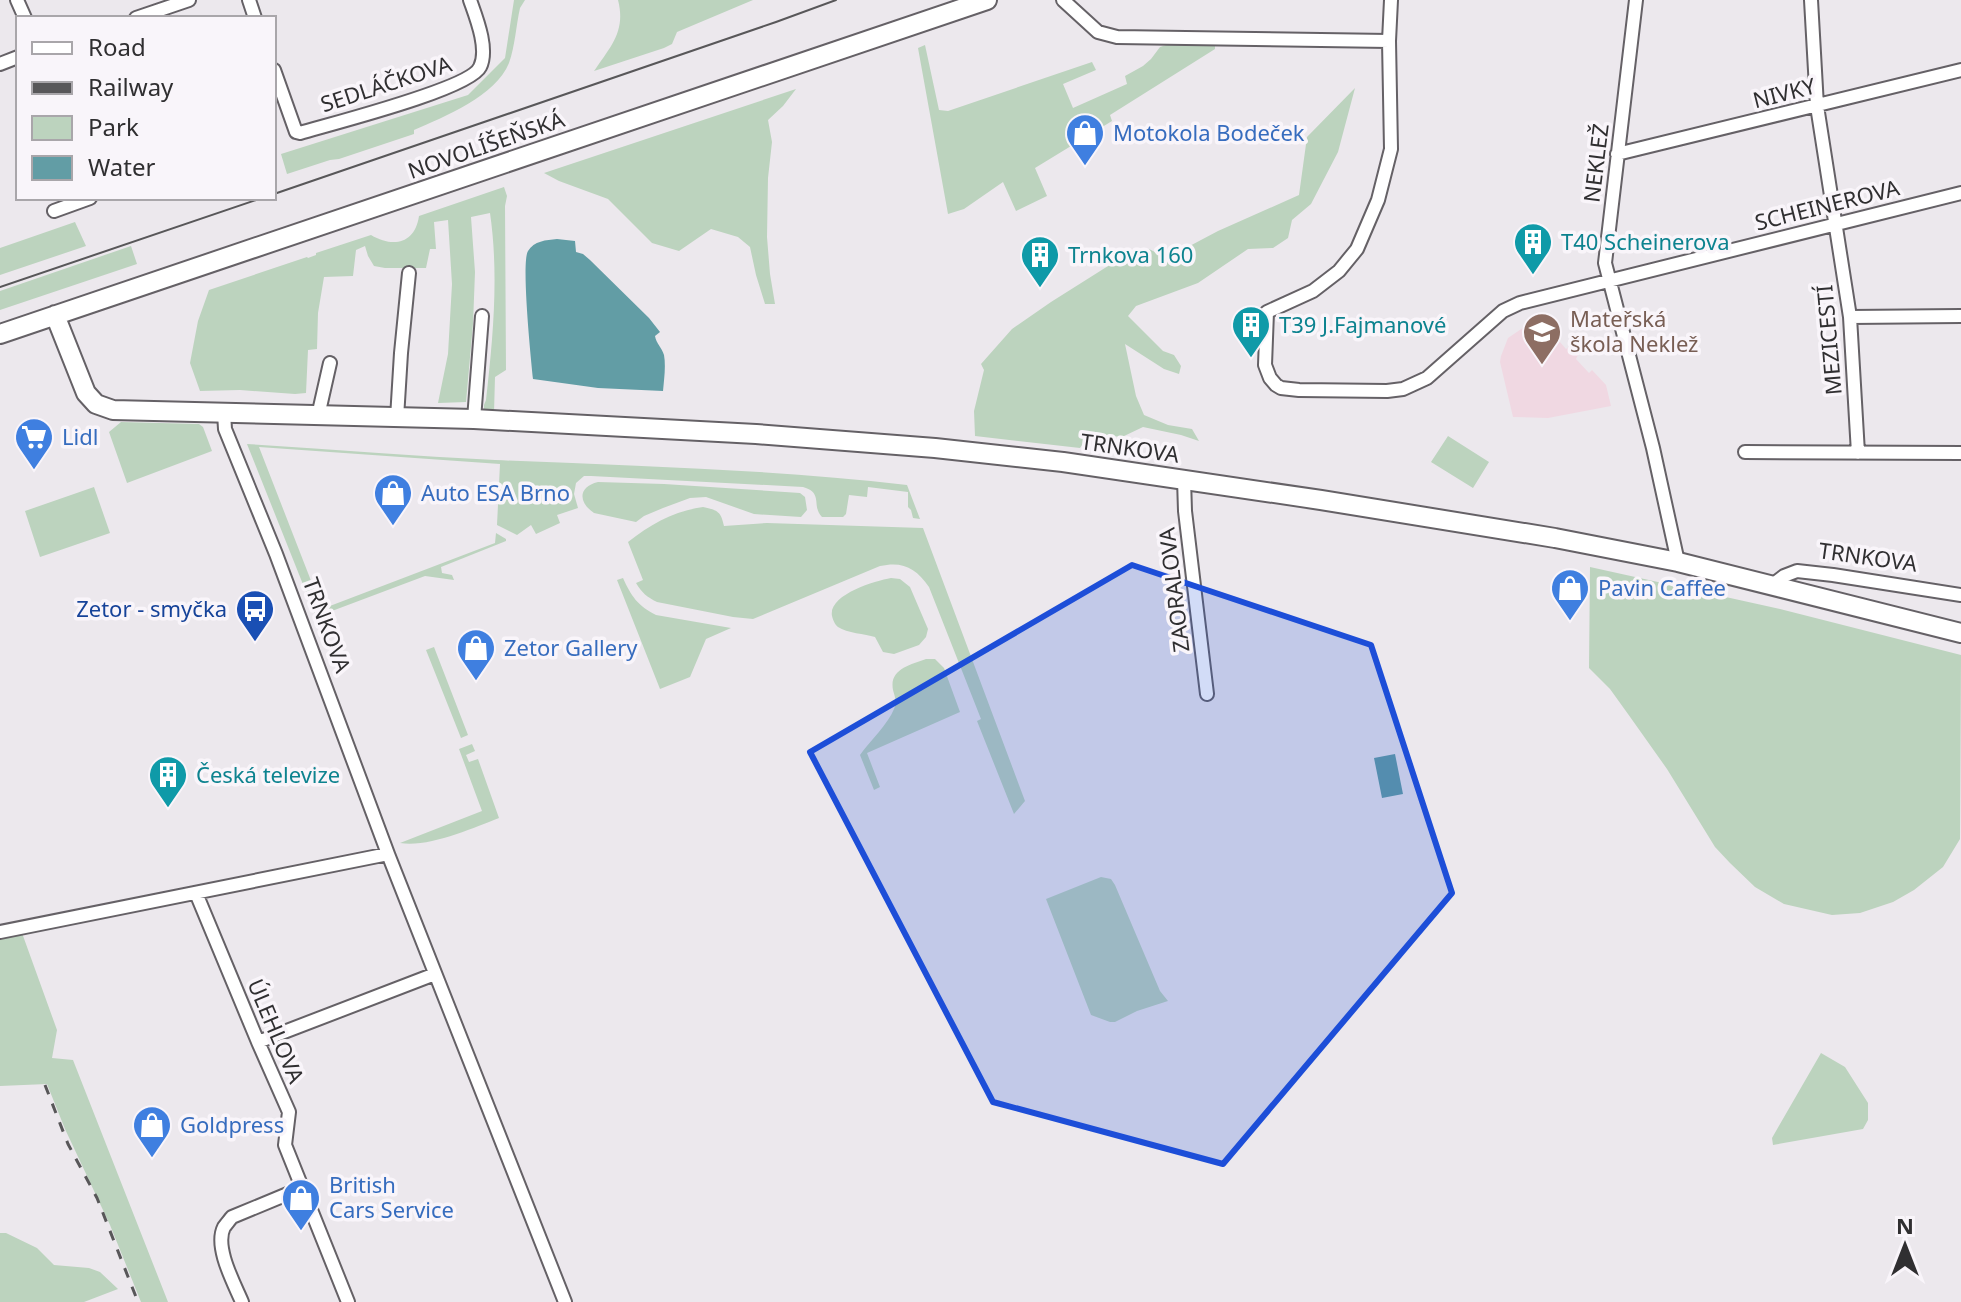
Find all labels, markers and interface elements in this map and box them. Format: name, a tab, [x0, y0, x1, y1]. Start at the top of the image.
legend	[16, 16, 276, 200]
text: Road	[88, 30, 146, 63]
street label: SEDLÁČKOVA	[316, 47, 456, 118]
text: Railway	[88, 70, 174, 103]
street label: NIVKY	[1749, 70, 1819, 114]
street label: NOVOLÍŠEŇSKÁ	[403, 103, 569, 185]
text: Park	[88, 110, 139, 143]
shop icon: Motokola Bodeček	[1064, 112, 1106, 167]
place label: Motokola Bodeček	[1113, 117, 1305, 147]
street label: NEKLEŽ	[1575, 122, 1615, 204]
text: Water	[88, 150, 156, 183]
street label: SCHEINEROVA	[1751, 171, 1903, 236]
building icon: T40 Scheinerova	[1512, 221, 1554, 276]
place label: T40 Scheinerova	[1561, 226, 1729, 256]
building icon: Trnkova 160	[1019, 234, 1061, 289]
place label: Trnkova 160	[1068, 239, 1193, 269]
street label: MEZICESTÍ	[1808, 284, 1848, 396]
place label: Mateřská škola Neklež	[1570, 303, 1698, 358]
building icon: T39 J.Fajmanové	[1230, 304, 1272, 359]
place label: T39 J.Fajmanové	[1279, 309, 1446, 339]
school or university icon: Mateřská škola Neklež	[1521, 311, 1563, 366]
supermarket icon: Lidl	[13, 416, 55, 471]
place label: Lidl	[62, 421, 98, 451]
street label: TRNKOVA	[1079, 425, 1182, 469]
shop icon: Auto ESA Brno	[372, 472, 414, 527]
place label: Auto ESA Brno	[421, 477, 570, 507]
street label: ZAORALOVA	[1150, 525, 1196, 654]
street label: TRNKOVA	[1817, 534, 1920, 578]
shop icon: Pavin Caffee	[1549, 567, 1591, 622]
place label: Pavin Caffee	[1598, 572, 1726, 602]
street label: TRNKOVA	[297, 573, 359, 677]
bus stop icon: Zetor - smyčka	[234, 588, 276, 643]
place label: Zetor - smyčka	[76, 593, 227, 623]
shop icon: Zetor Gallery	[455, 627, 497, 682]
place label: Zetor Gallery	[504, 632, 638, 662]
building icon: Česká televize	[147, 754, 189, 809]
place label: Česká televize	[196, 759, 340, 789]
street label: ÚLEHLOVA	[242, 974, 313, 1088]
shop icon: Goldpress	[131, 1104, 173, 1159]
place label: Goldpress	[180, 1109, 284, 1139]
place label: British Cars Service	[329, 1169, 454, 1224]
shop icon: British Cars Service	[280, 1177, 322, 1232]
north arrow	[1865, 1206, 1945, 1286]
text: N	[1896, 1210, 1914, 1240]

